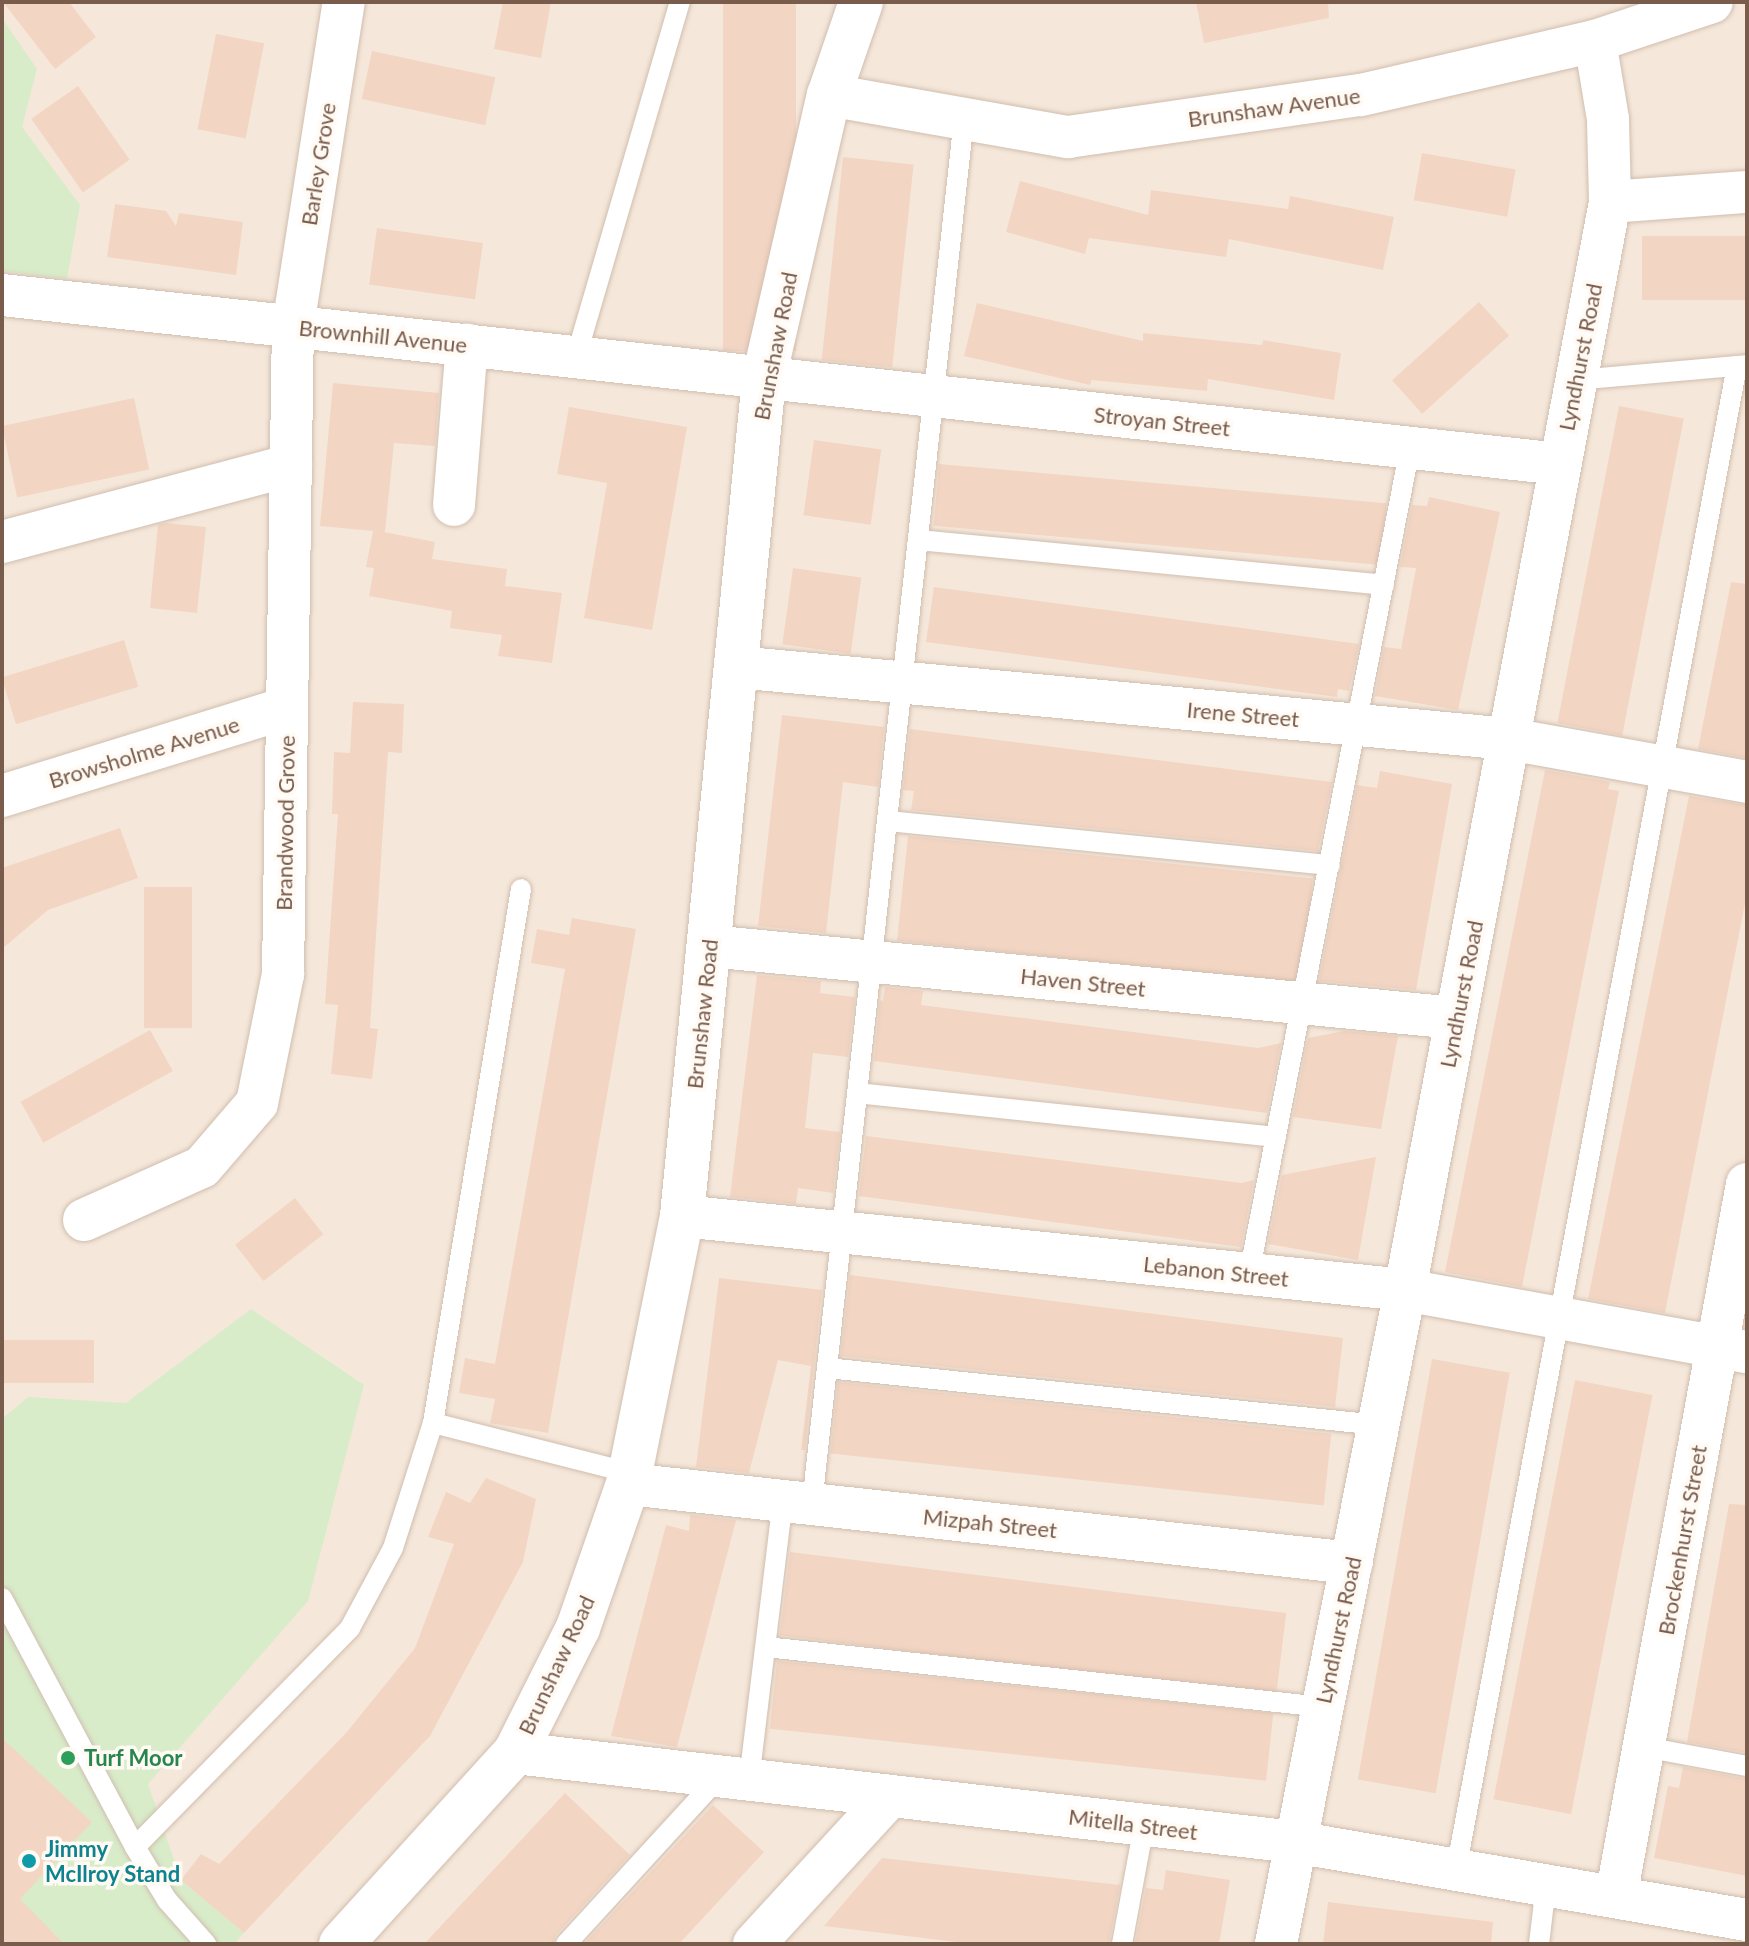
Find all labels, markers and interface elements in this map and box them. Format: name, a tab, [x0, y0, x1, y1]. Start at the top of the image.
street label: Brunshaw Avenue	[1186, 82, 1362, 132]
street label: Barley Grove	[295, 100, 341, 228]
street label: Brunshaw Road	[748, 269, 802, 423]
street label: Lyndhurst Road	[1553, 281, 1607, 433]
street label: Brownhill Avenue	[297, 314, 469, 358]
street label: Stroyan Street	[1093, 401, 1231, 441]
street label: Irene Street	[1186, 696, 1300, 732]
street label: Browsholme Avenue	[45, 710, 243, 794]
street label: Brandwood Grove	[270, 735, 300, 911]
street label: Lyndhurst Road	[1434, 918, 1488, 1070]
street label: Brunshaw Road	[681, 938, 723, 1090]
street label: Haven Street	[1019, 962, 1147, 1002]
street label: Lebanon Street	[1142, 1250, 1290, 1292]
street label: Brockenhurst Street	[1652, 1443, 1712, 1637]
street label: Mizpah Street	[922, 1503, 1058, 1543]
street label: Lyndhurst Road	[1310, 1554, 1366, 1706]
street label: Brunshaw Road	[512, 1591, 600, 1739]
place label: Turf Moor	[84, 1745, 183, 1771]
marker: Turf Moor	[59, 1749, 77, 1767]
street label: Mitella Street	[1067, 1803, 1199, 1845]
place label: Jimmy McIlroy Stand	[45, 1835, 181, 1886]
marker: Jimmy McIlroy Stand	[20, 1852, 38, 1870]

